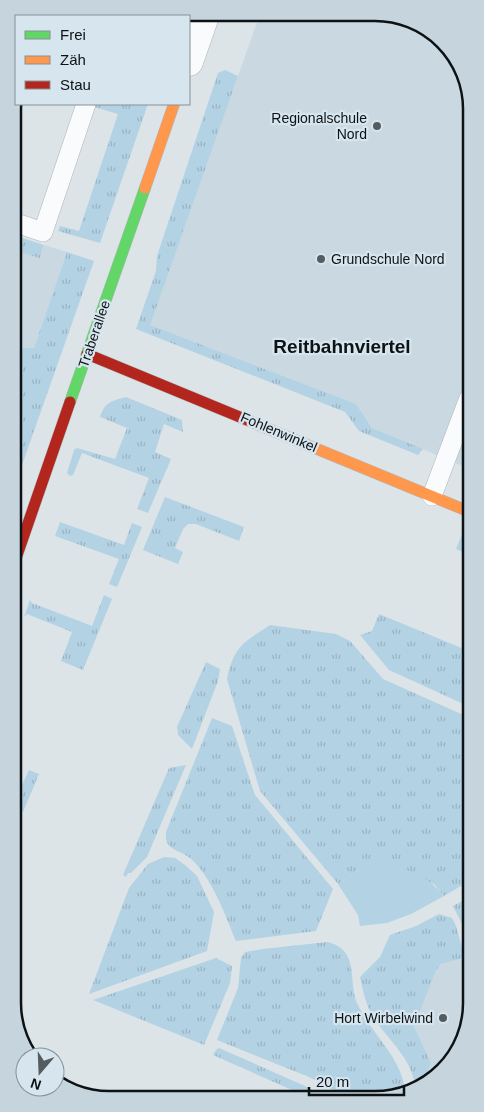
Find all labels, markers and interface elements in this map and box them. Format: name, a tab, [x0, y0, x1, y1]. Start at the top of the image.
legend	[15, 15, 190, 105]
text: Frei	[60, 26, 86, 43]
text: Zäh	[60, 51, 86, 68]
text: Stau	[60, 76, 91, 93]
place label: Regionalschule Nord	[271, 110, 367, 142]
marker: Regionalschule Nord	[371, 120, 383, 132]
place label: Grundschule Nord	[331, 251, 445, 267]
marker: Grundschule Nord	[315, 253, 327, 265]
street label: Traberallee	[75, 298, 113, 370]
district label: Reitbahnviertel	[273, 336, 411, 357]
street label: Fohlenwinkel	[238, 409, 320, 455]
place label: Hort Wirbelwind	[334, 1010, 433, 1026]
marker: Hort Wirbelwind	[437, 1012, 449, 1024]
north arrow	[15, 1047, 65, 1097]
scale bar	[309, 1064, 404, 1096]
text: 20 m	[316, 1073, 349, 1090]
text: N	[28, 1075, 43, 1094]

